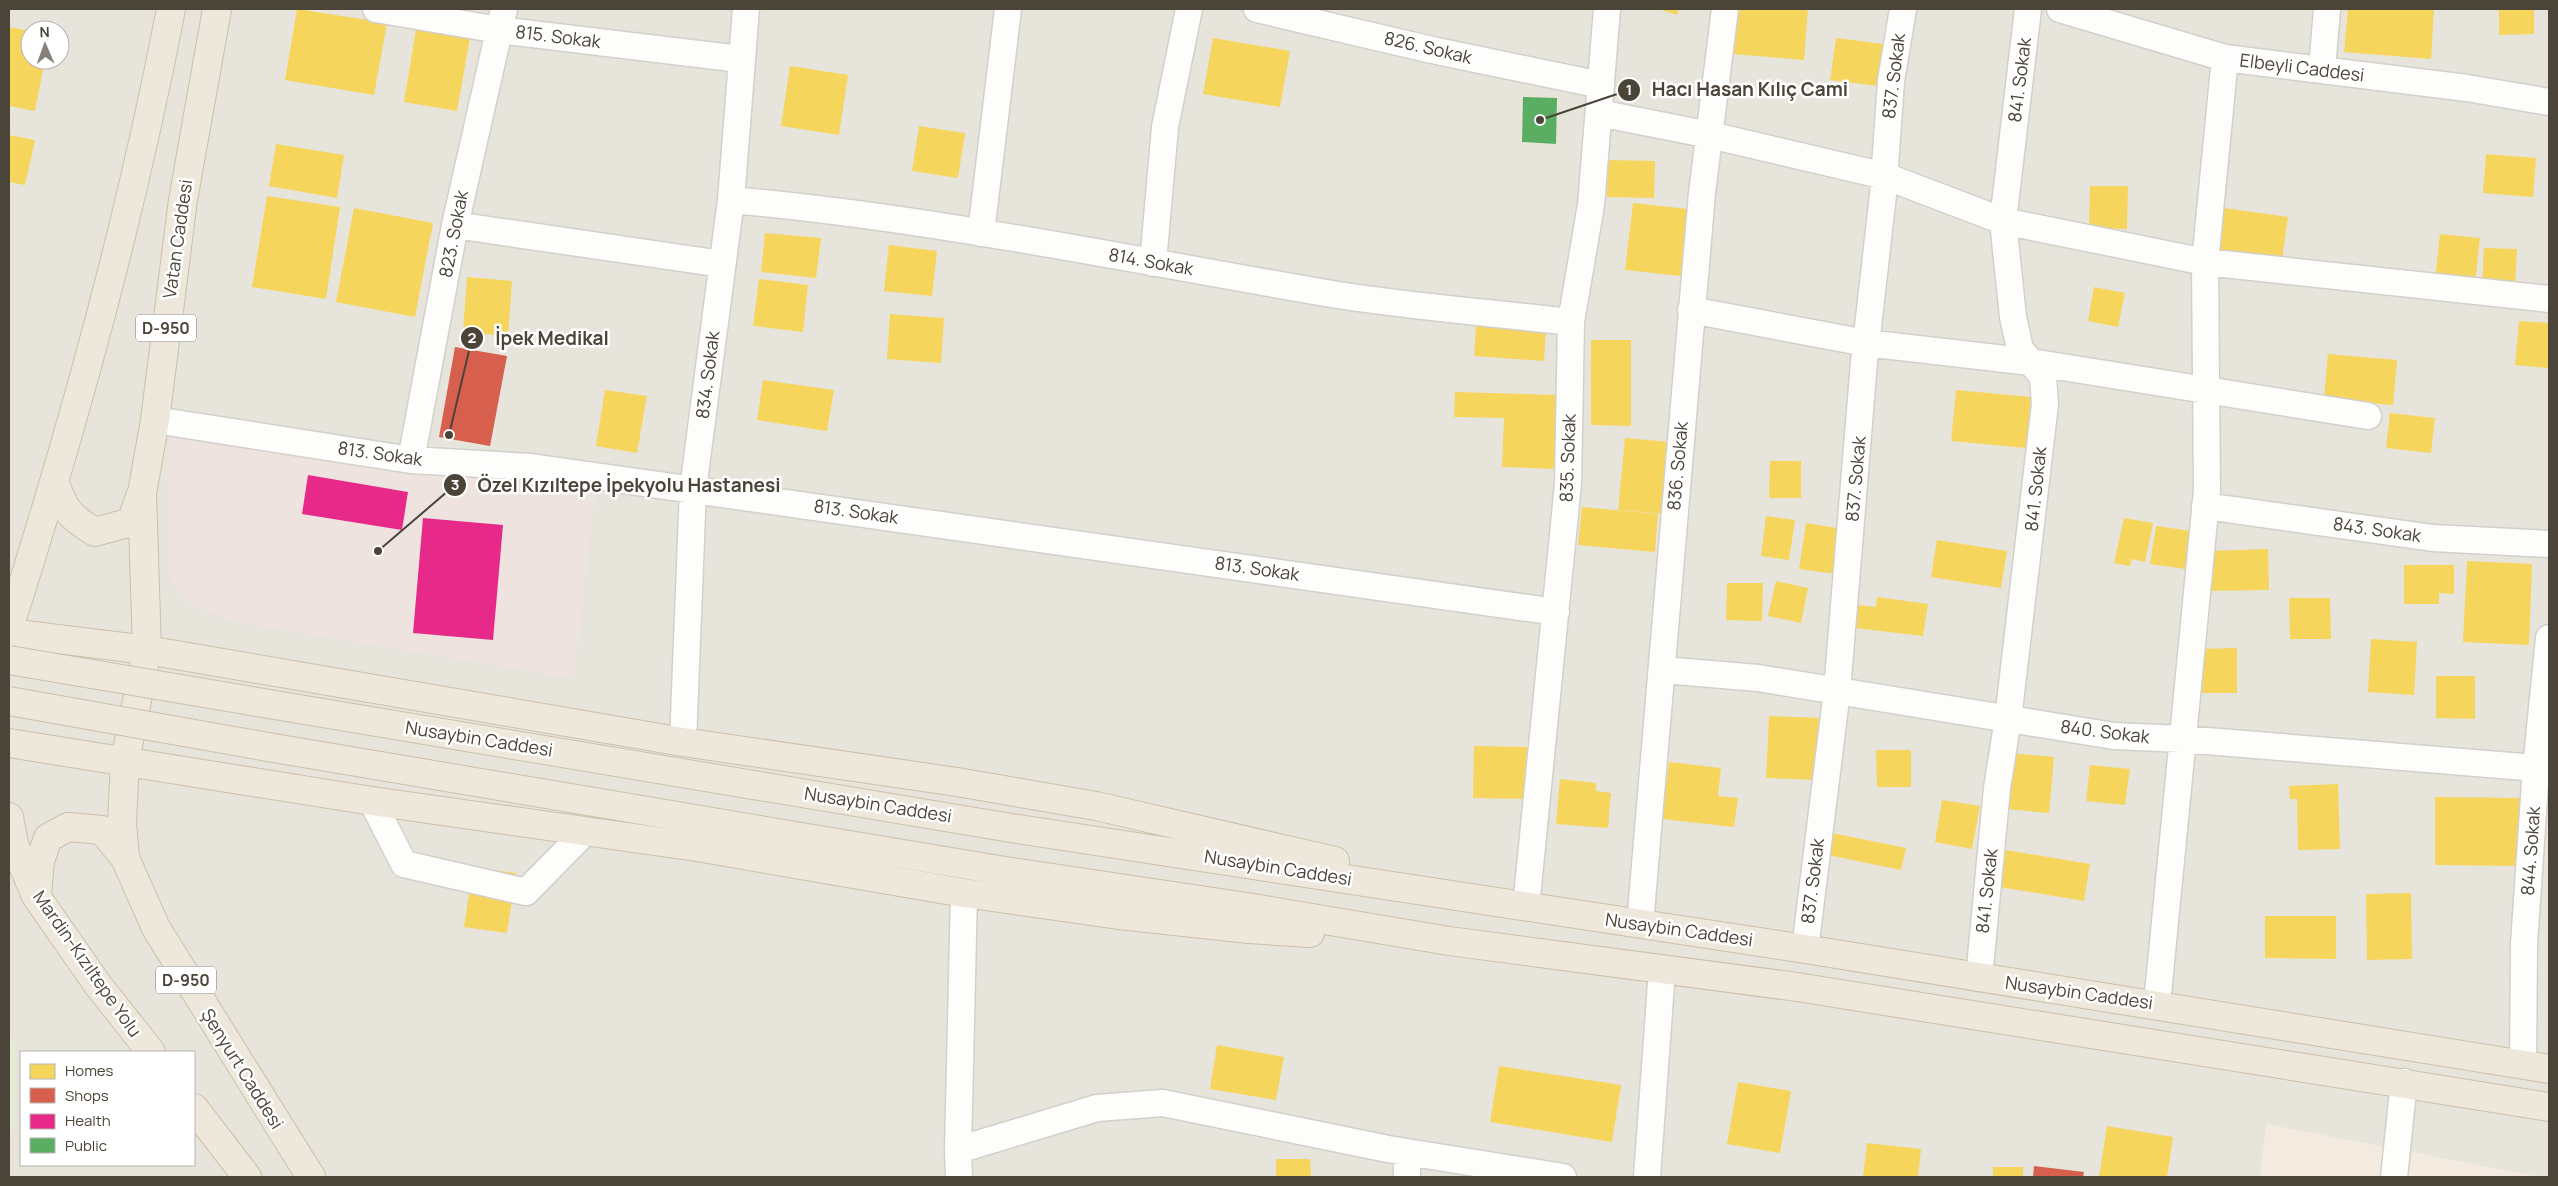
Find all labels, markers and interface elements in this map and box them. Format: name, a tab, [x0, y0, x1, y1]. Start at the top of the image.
street label: 815. Sokak	[514, 19, 603, 53]
north arrow	[20, 20, 70, 70]
text: N	[39, 22, 50, 41]
street label: 826. Sokak	[1382, 25, 1476, 69]
street label: 837. Sokak	[1876, 31, 1910, 120]
street label: 841. Sokak	[2002, 35, 2036, 124]
street label: Elbeyli Caddesi	[2238, 47, 2366, 87]
callout: Hacı Hasan Kılıç Cami	[1617, 73, 1858, 107]
text: Hacı Hasan Kılıç Cami	[1652, 76, 1848, 102]
text: 1	[1626, 79, 1632, 100]
street label: Vatan Caddesi	[157, 178, 197, 300]
street label: 823. Sokak	[433, 187, 473, 280]
street label: 814. Sokak	[1107, 242, 1196, 280]
road number: D-950	[136, 314, 196, 342]
callout: İpek Medikal	[460, 321, 619, 355]
text: İpek Medikal	[495, 325, 609, 351]
text: 2	[468, 327, 477, 348]
street label: 834. Sokak	[690, 328, 724, 420]
street label: 835. Sokak	[1553, 412, 1581, 503]
street label: 836. Sokak	[1661, 419, 1693, 511]
street label: 837. Sokak	[1839, 434, 1871, 523]
street label: 813. Sokak	[336, 435, 425, 471]
street label: 841. Sokak	[2019, 444, 2052, 532]
callout: Özel Kızıltepe İpekyolu Hastanesi	[442, 468, 790, 502]
text: Özel Kızıltepe İpekyolu Hastanesi	[478, 472, 781, 498]
text: 3	[451, 474, 459, 495]
street label: 813. Sokak	[812, 493, 901, 529]
street label: 843. Sokak	[2332, 511, 2424, 547]
street label: 813. Sokak	[1213, 550, 1302, 586]
street label: 840. Sokak	[2059, 714, 2152, 749]
street label: Nusaybin Caddesi	[404, 715, 555, 762]
street label: Nusaybin Caddesi	[803, 781, 954, 828]
street label: 844. Sokak	[2515, 805, 2545, 896]
street label: 837. Sokak	[1795, 836, 1829, 925]
street label: Nusaybin Caddesi	[1203, 844, 1354, 891]
street label: 841. Sokak	[1970, 846, 2003, 934]
street label: Mardin-Kızıltepe Yolu	[28, 886, 147, 1041]
street label: Nusaybin Caddesi	[1604, 907, 1755, 951]
road number: D-950	[156, 966, 216, 994]
street label: Nusaybin Caddesi	[2004, 970, 2155, 1014]
street label: Şenyurt Caddesi	[196, 1004, 289, 1133]
legend	[20, 1051, 195, 1166]
text: Homes	[65, 1060, 114, 1081]
text: Shops	[65, 1085, 109, 1106]
text: Health	[65, 1110, 111, 1131]
text: Public	[65, 1135, 107, 1156]

